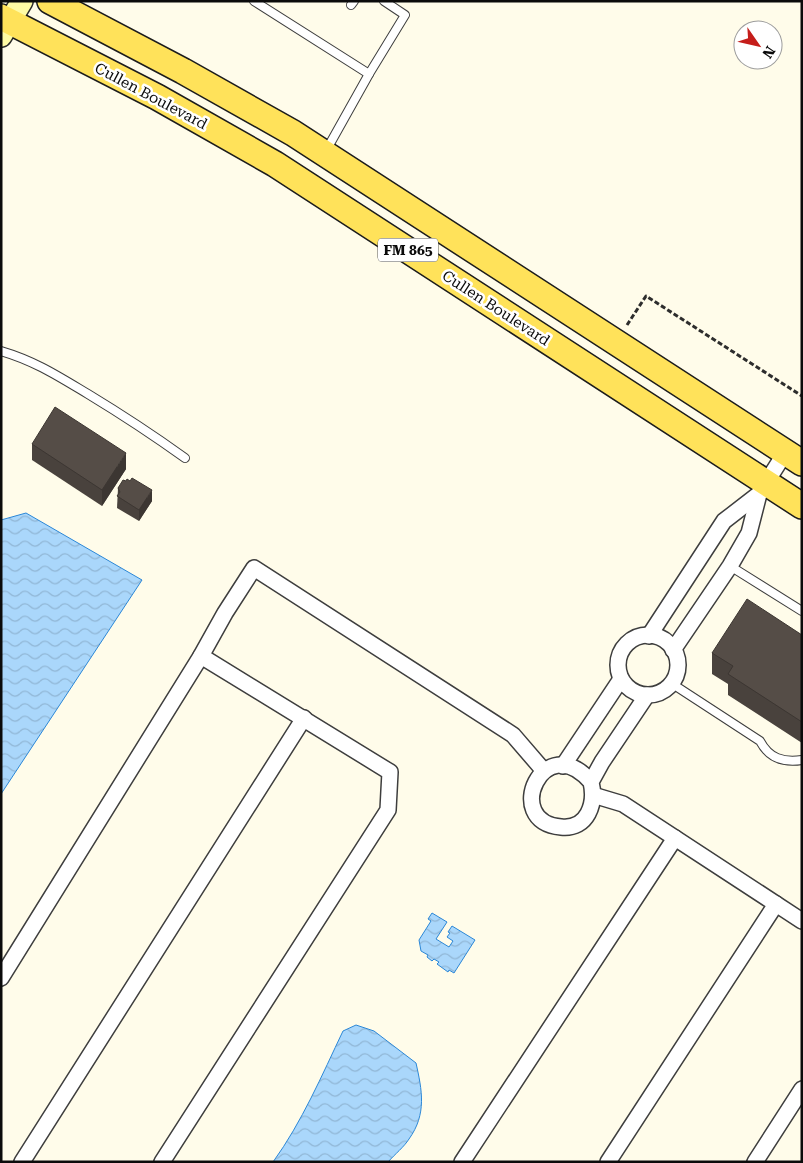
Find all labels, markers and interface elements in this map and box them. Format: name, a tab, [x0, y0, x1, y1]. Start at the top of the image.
north arrow	[733, 20, 783, 70]
text: N	[759, 43, 778, 61]
street label: Cullen Boulevard	[92, 59, 211, 133]
road number: FM 865	[378, 238, 438, 262]
street label: Cullen Boulevard	[439, 266, 554, 350]

